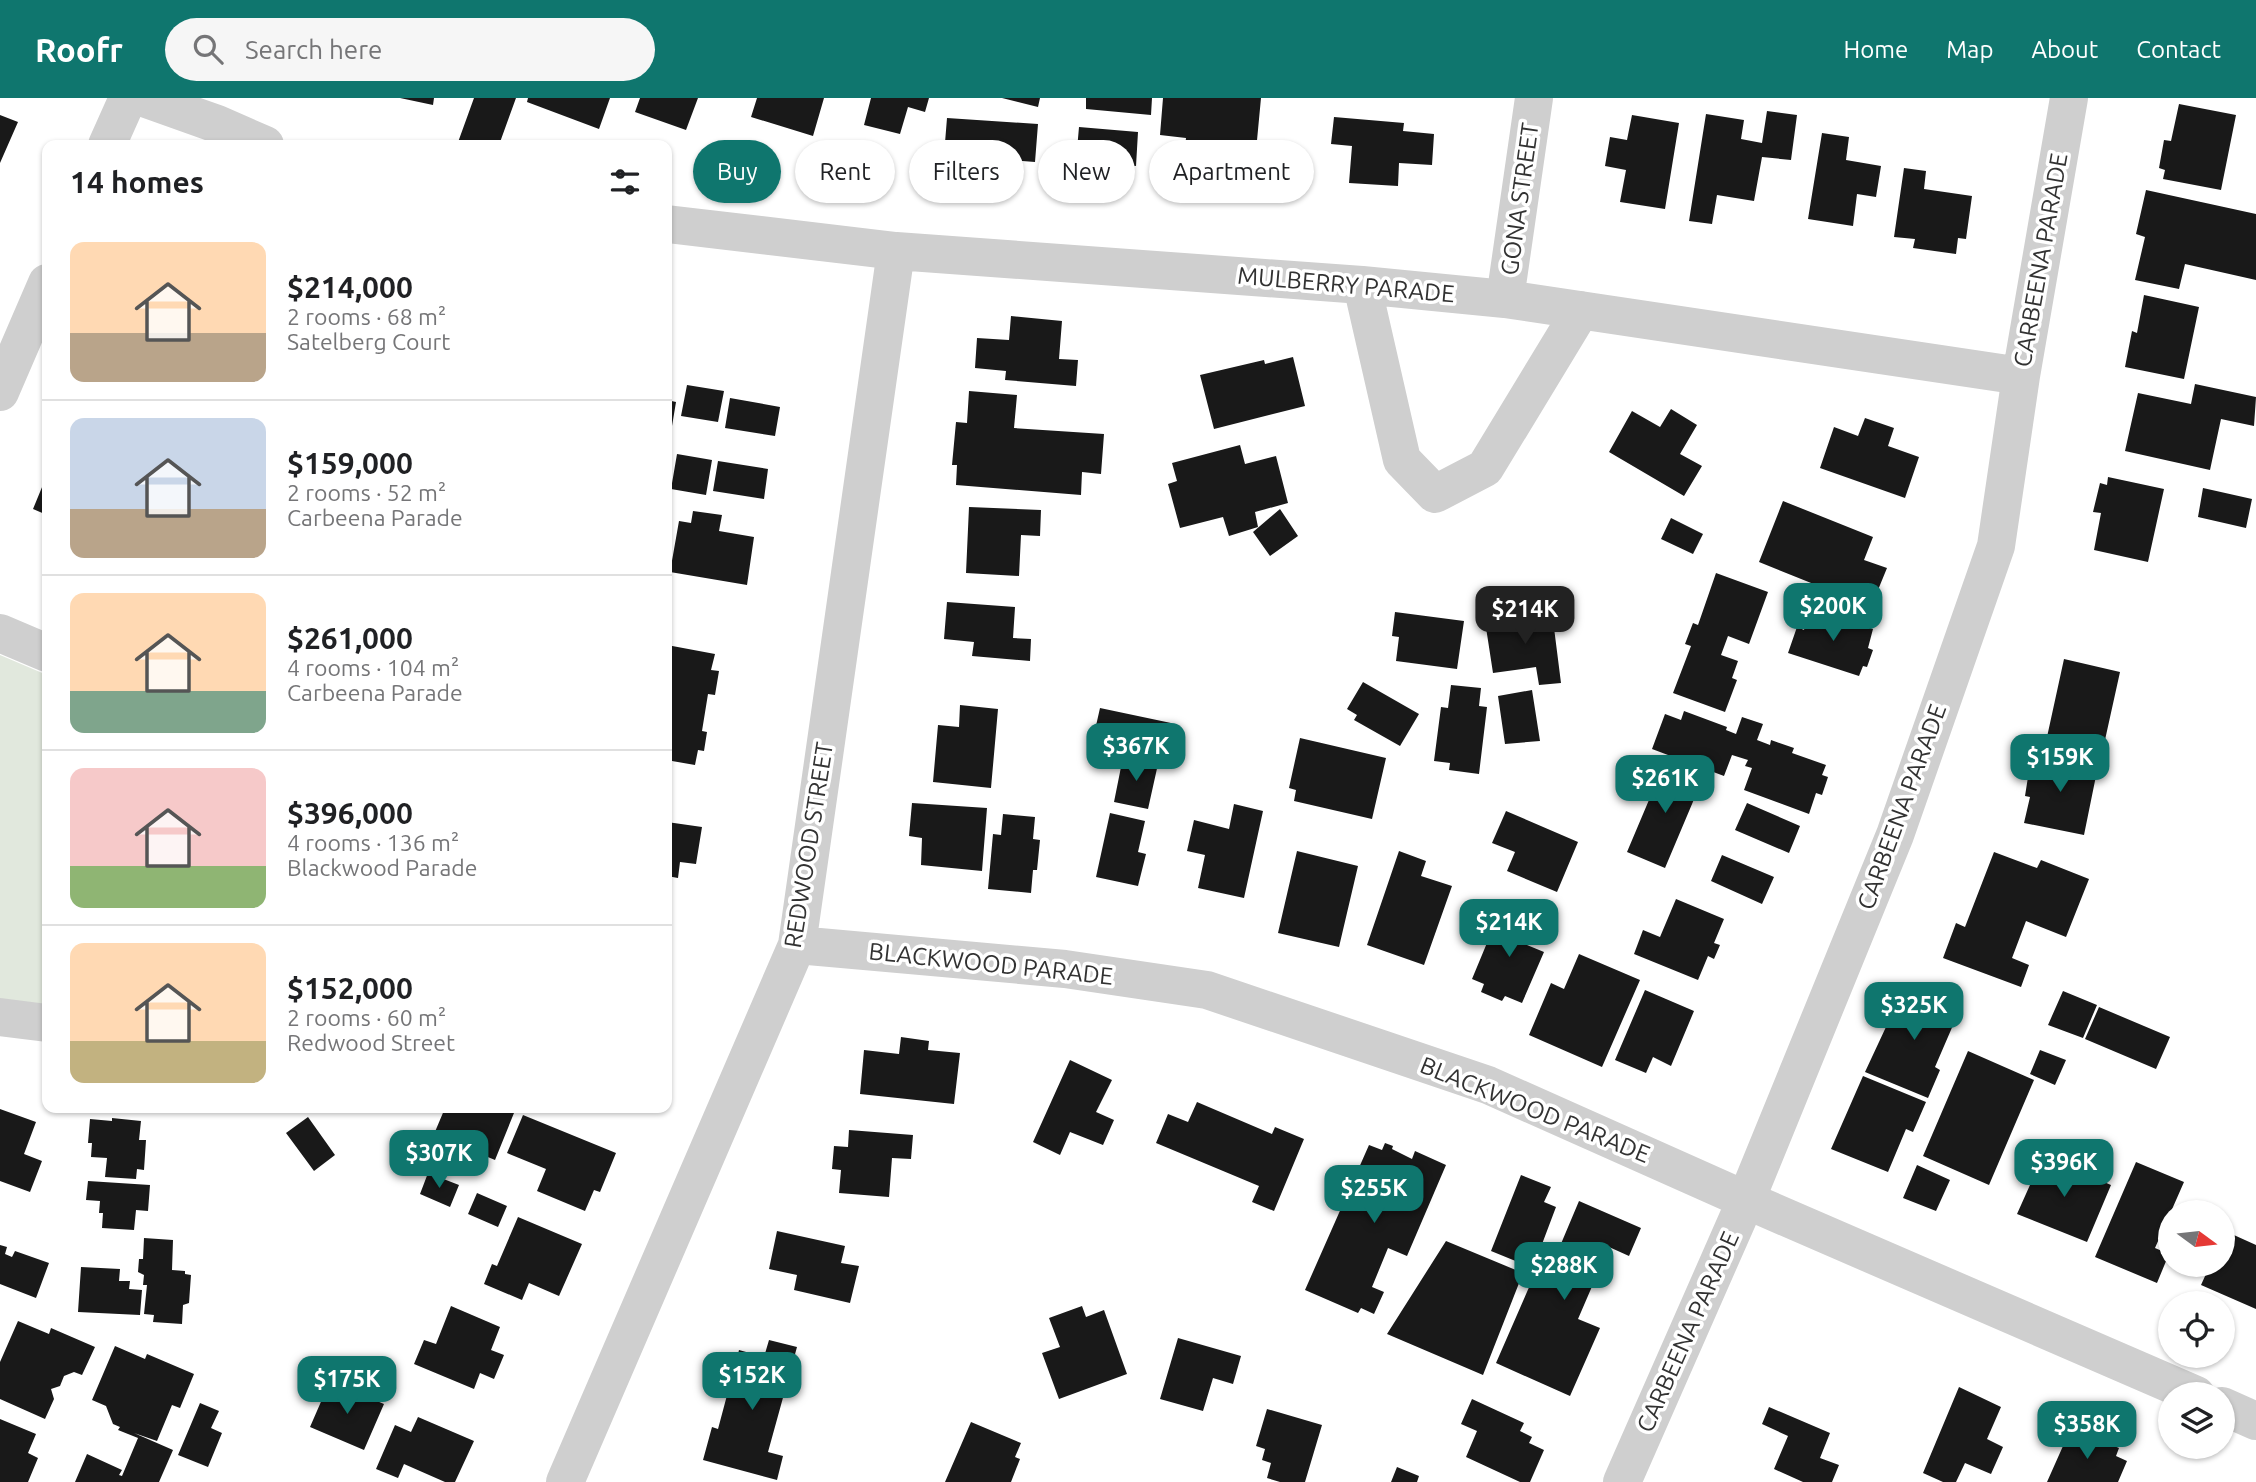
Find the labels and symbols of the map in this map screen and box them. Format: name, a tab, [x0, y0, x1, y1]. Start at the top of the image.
street label: GONA STREET	[1495, 121, 1544, 277]
street label: CARBEENA PARADE	[2008, 151, 2073, 369]
street label: MULBERRY PARADE	[1236, 262, 1456, 307]
pin: $200K	[1784, 584, 1882, 643]
pin: $214K	[1476, 587, 1574, 646]
street label: CARBEENA PARADE	[1852, 700, 1951, 913]
pin: $367K	[1087, 724, 1185, 783]
pin: $159K	[2011, 734, 2109, 794]
street label: REDWOOD STREET	[779, 740, 838, 950]
pin: $261K	[1616, 756, 1714, 815]
pin: $214K	[1460, 900, 1558, 959]
street label: BLACKWOOD PARADE	[868, 937, 1115, 990]
pin: $325K	[1865, 982, 1963, 1042]
street label: BLACKWOOD PARADE	[1416, 1051, 1654, 1168]
pin: $307K	[390, 1130, 488, 1190]
pin: $396K	[2015, 1140, 2113, 1199]
pin: $255K	[1325, 1166, 1423, 1225]
north arrow	[2158, 1200, 2235, 1278]
street label: CARBEENA PARADE	[1631, 1227, 1744, 1436]
pin: $288K	[1515, 1242, 1613, 1302]
pin: $152K	[703, 1352, 801, 1412]
pin: $175K	[298, 1356, 396, 1416]
pin: $358K	[2038, 1402, 2136, 1461]

